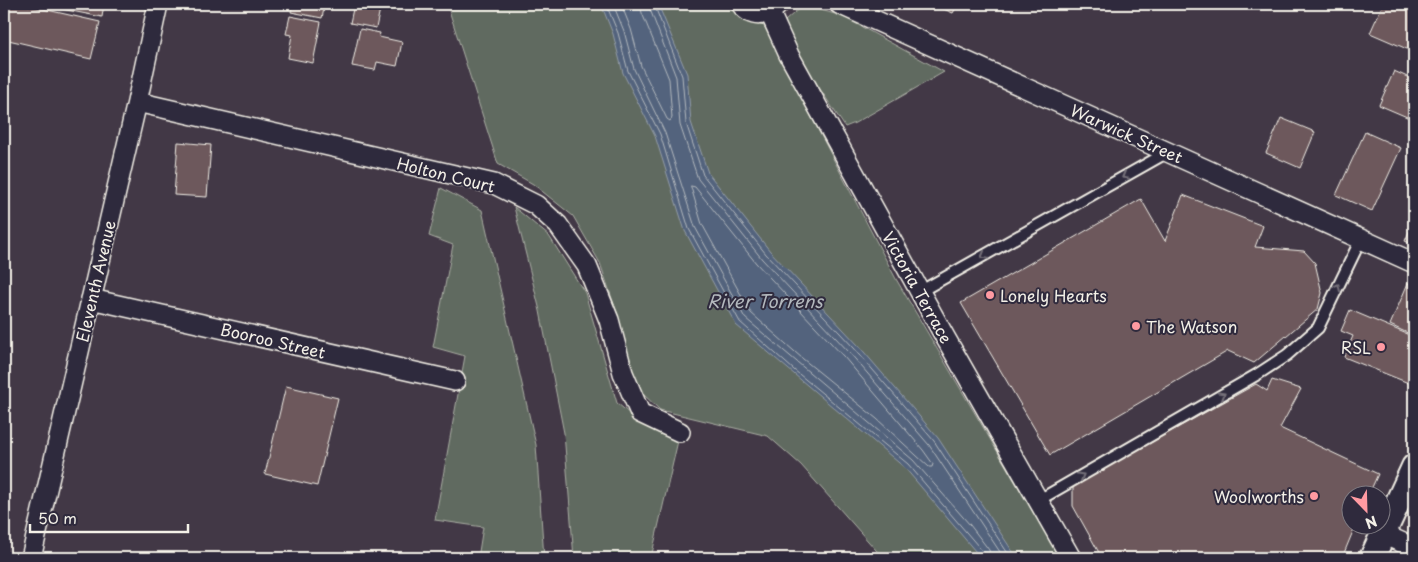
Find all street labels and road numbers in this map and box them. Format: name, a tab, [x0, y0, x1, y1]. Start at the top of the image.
street label: Warwick Street	[1067, 97, 1187, 169]
street label: Holton Court	[394, 150, 498, 198]
street label: Eleventh Avenue	[69, 217, 121, 344]
street label: Victoria Terrace	[877, 227, 959, 347]
street label: Booroo Street	[218, 316, 328, 364]

